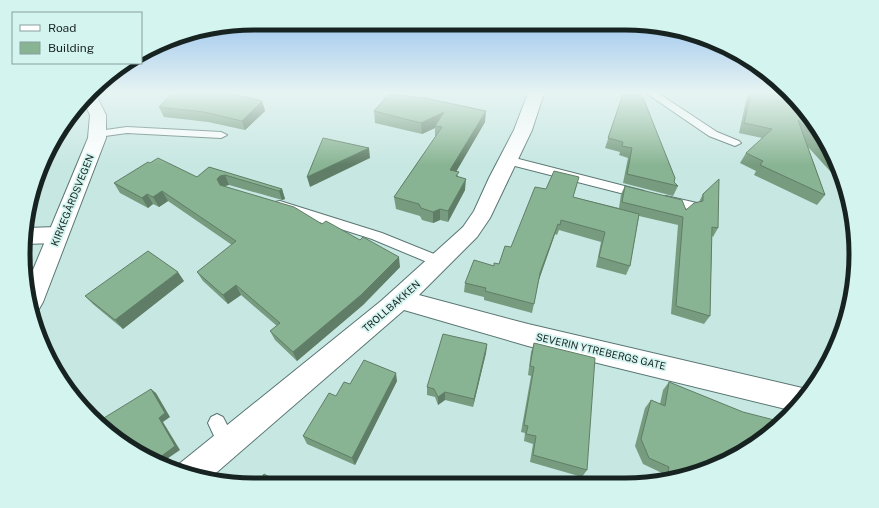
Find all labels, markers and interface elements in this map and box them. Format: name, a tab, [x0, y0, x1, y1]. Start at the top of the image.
legend	[12, 12, 142, 64]
text: Road	[48, 21, 76, 35]
text: Building	[48, 41, 94, 55]
street label: KIRKEGÅRDSVEGEN	[48, 152, 96, 248]
street label: TROLLBAKKEN	[360, 278, 422, 334]
street label: SEVERIN YTREBERGS GATE	[535, 330, 667, 372]

